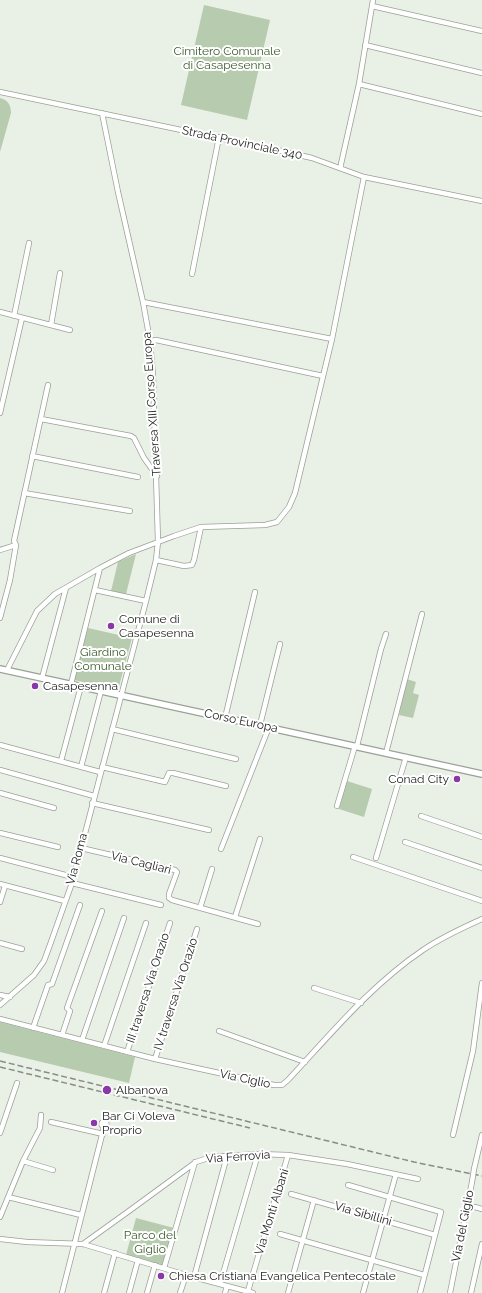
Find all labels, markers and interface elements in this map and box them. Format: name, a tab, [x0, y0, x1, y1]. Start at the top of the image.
park label: Cimitero Comunale di Casapesenna	[173, 44, 281, 72]
street label: Strada Provinciale 340	[180, 123, 304, 163]
street label: Traversa XIII Corso Europa	[140, 332, 164, 476]
place label: Comune di Casapesenna	[119, 612, 194, 640]
marker: Comune di Casapesenna	[106, 621, 116, 631]
park label: Giardino Comunale	[74, 645, 132, 673]
place label: Casapesenna	[43, 679, 118, 693]
marker: Casapesenna	[30, 681, 40, 691]
street label: Corso Europa	[203, 706, 279, 736]
place label: Conad City	[388, 772, 449, 786]
marker: Conad City	[452, 774, 462, 784]
street label: Via Roma	[63, 832, 91, 886]
street label: Via Cagliari	[109, 849, 173, 877]
street label: III traversa Via Orazio	[123, 931, 173, 1045]
street label: IV traversa Via Orazio	[151, 936, 201, 1052]
street label: Via Ciglio	[218, 1067, 272, 1091]
place label: Albanova	[116, 1083, 168, 1097]
marker: Albanova	[101, 1084, 113, 1096]
place label: Bar Ci Voleva Proprio	[102, 1109, 175, 1137]
marker: Bar Ci Voleva Proprio	[89, 1118, 99, 1128]
street label: Via Ferrovia	[205, 1148, 271, 1166]
street label: Via Monti Albani	[252, 1167, 292, 1257]
street label: Via del Giglio	[449, 1189, 477, 1263]
street label: Via Sibillini	[333, 1199, 393, 1229]
park label: Parco del Giglio	[124, 1228, 176, 1256]
place label: Chiesa Cristiana Evangelica Pentecostale	[169, 1269, 396, 1283]
marker: Chiesa Cristiana Evangelica Pentecostale	[156, 1271, 166, 1281]

